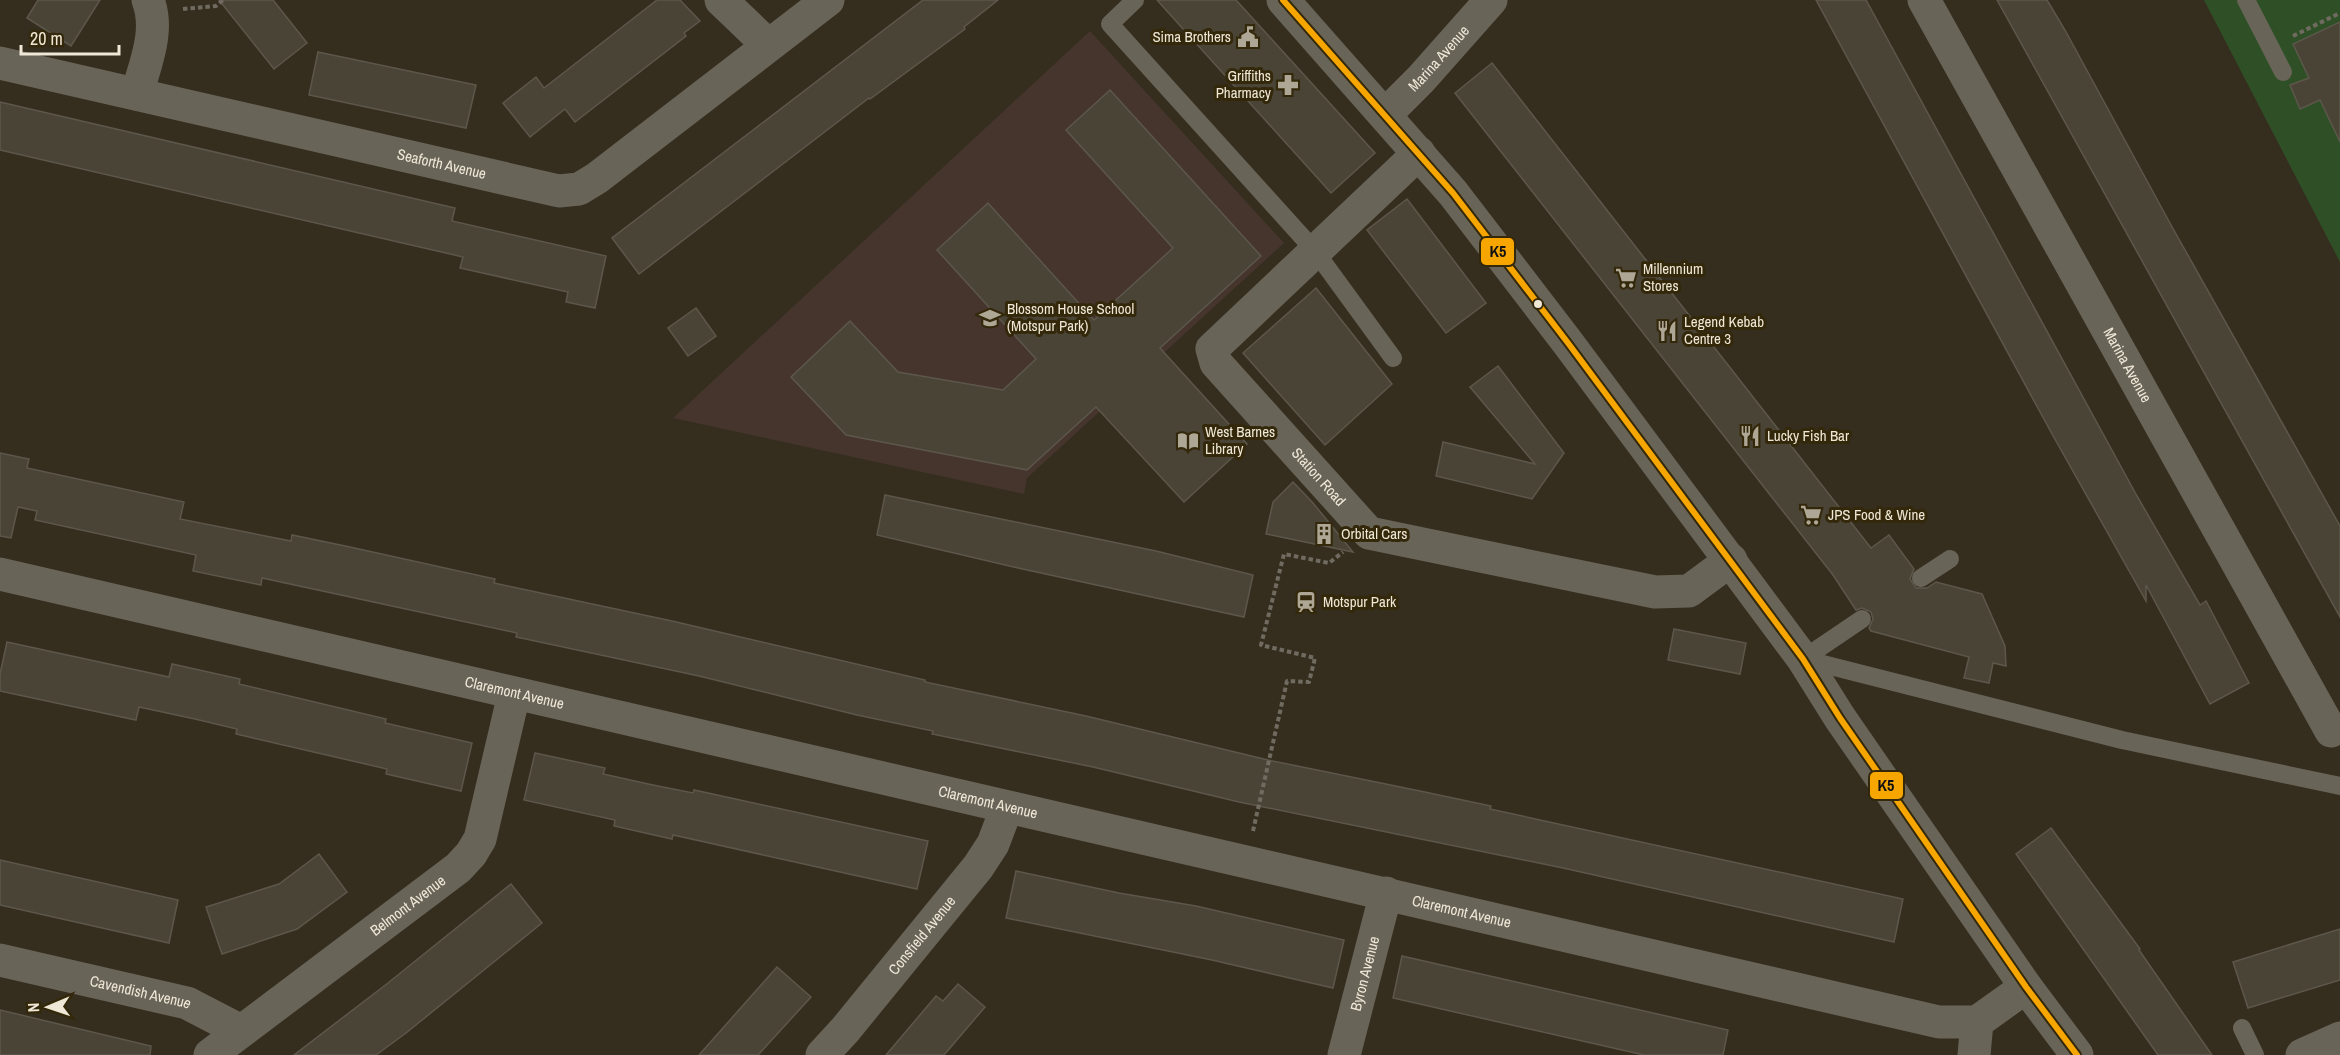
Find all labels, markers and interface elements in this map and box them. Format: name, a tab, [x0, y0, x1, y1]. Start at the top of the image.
scale bar	[21, 18, 118, 56]
street label: Marina Avenue	[1403, 20, 1474, 96]
public building icon: Sima Brothers	[1236, 25, 1260, 49]
text: 20 m	[30, 26, 63, 51]
place label: Sima Brothers	[1152, 26, 1231, 47]
place label: Griffiths Pharmacy	[1216, 65, 1272, 103]
pharmacy icon: Griffiths Pharmacy	[1276, 73, 1300, 97]
street label: Seaforth Avenue	[395, 143, 488, 184]
line badge: K5	[1480, 237, 1515, 266]
text: K5	[1490, 240, 1506, 262]
place label: Millennium Stores	[1643, 258, 1703, 296]
supermarket icon: Millennium Stores	[1614, 266, 1638, 290]
place label: Blossom House School (Motspur Park)	[1007, 298, 1134, 336]
unlabelled marker	[1532, 298, 1544, 310]
school or university icon: Blossom House School (Motspur Park)	[978, 306, 1002, 330]
place label: Legend Kebab Centre 3	[1684, 311, 1764, 349]
restaurant icon: Legend Kebab Centre 3	[1655, 319, 1679, 343]
street label: Marina Avenue	[2099, 324, 2157, 406]
place label: West Barnes Library	[1205, 421, 1275, 459]
restaurant icon: Lucky Fish Bar	[1738, 424, 1762, 448]
place label: Lucky Fish Bar	[1767, 425, 1849, 446]
library icon: West Barnes Library	[1176, 429, 1200, 453]
street label: Station Road	[1287, 443, 1351, 510]
supermarket icon: JPS Food & Wine	[1799, 503, 1823, 527]
place label: JPS Food & Wine	[1828, 504, 1925, 525]
building icon: Orbital Cars	[1312, 522, 1336, 546]
place label: Orbital Cars	[1341, 523, 1407, 544]
station icon: Motspur Park	[1294, 590, 1318, 614]
place label: Motspur Park	[1323, 591, 1397, 612]
street label: Claremont Avenue	[463, 671, 566, 714]
line badge: K5	[1869, 771, 1904, 800]
text: K5	[1878, 774, 1894, 796]
street label: Claremont Avenue	[936, 780, 1040, 823]
street label: Belmont Avenue	[366, 870, 450, 941]
street label: Claremont Avenue	[1410, 890, 1513, 933]
street label: Consfield Avenue	[883, 891, 960, 979]
street label: Byron Avenue	[1345, 934, 1384, 1013]
street label: Cavendish Avenue	[88, 970, 195, 1014]
north arrow	[18, 977, 78, 1037]
text: N	[22, 1002, 44, 1013]

